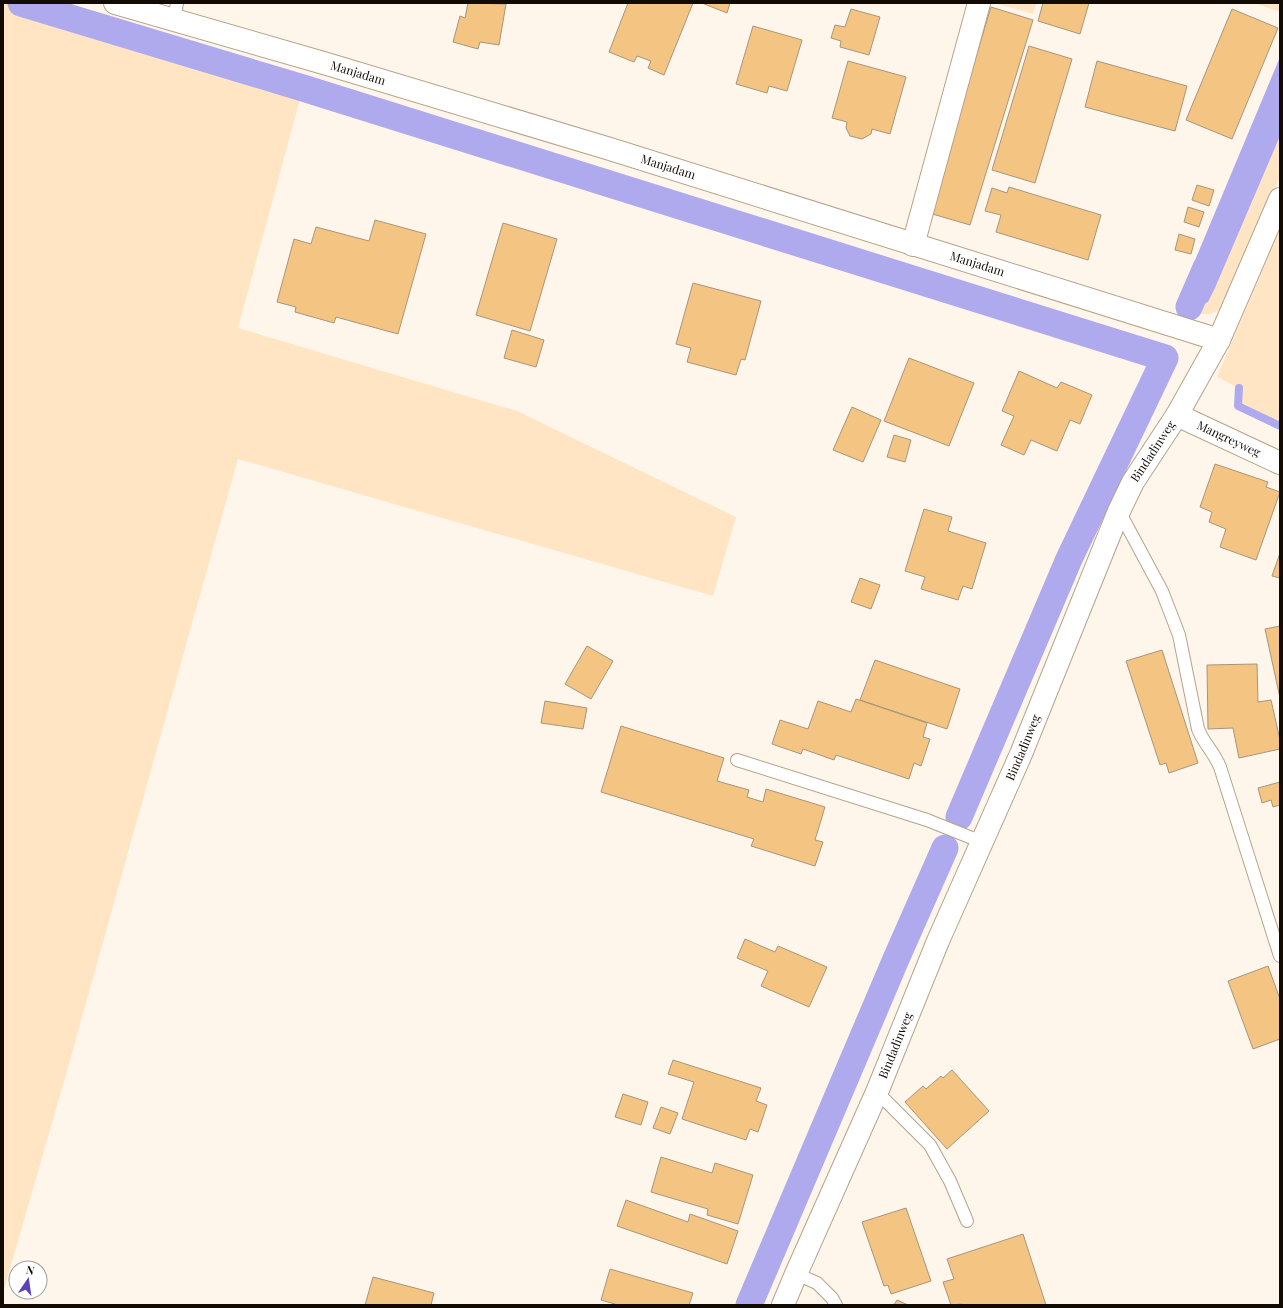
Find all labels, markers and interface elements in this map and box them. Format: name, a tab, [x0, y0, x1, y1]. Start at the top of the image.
street label: Manjadam	[329, 57, 388, 88]
street label: Manjadam	[639, 150, 698, 182]
street label: Manjadam	[948, 247, 1007, 279]
street label: Mangreyweg	[1195, 416, 1264, 460]
street label: Bindadinweg	[1126, 417, 1179, 485]
street label: Bindadinweg	[1001, 711, 1043, 783]
street label: Bindadinweg	[874, 1009, 916, 1081]
north arrow	[8, 1260, 48, 1300]
text: N	[25, 1262, 36, 1278]

